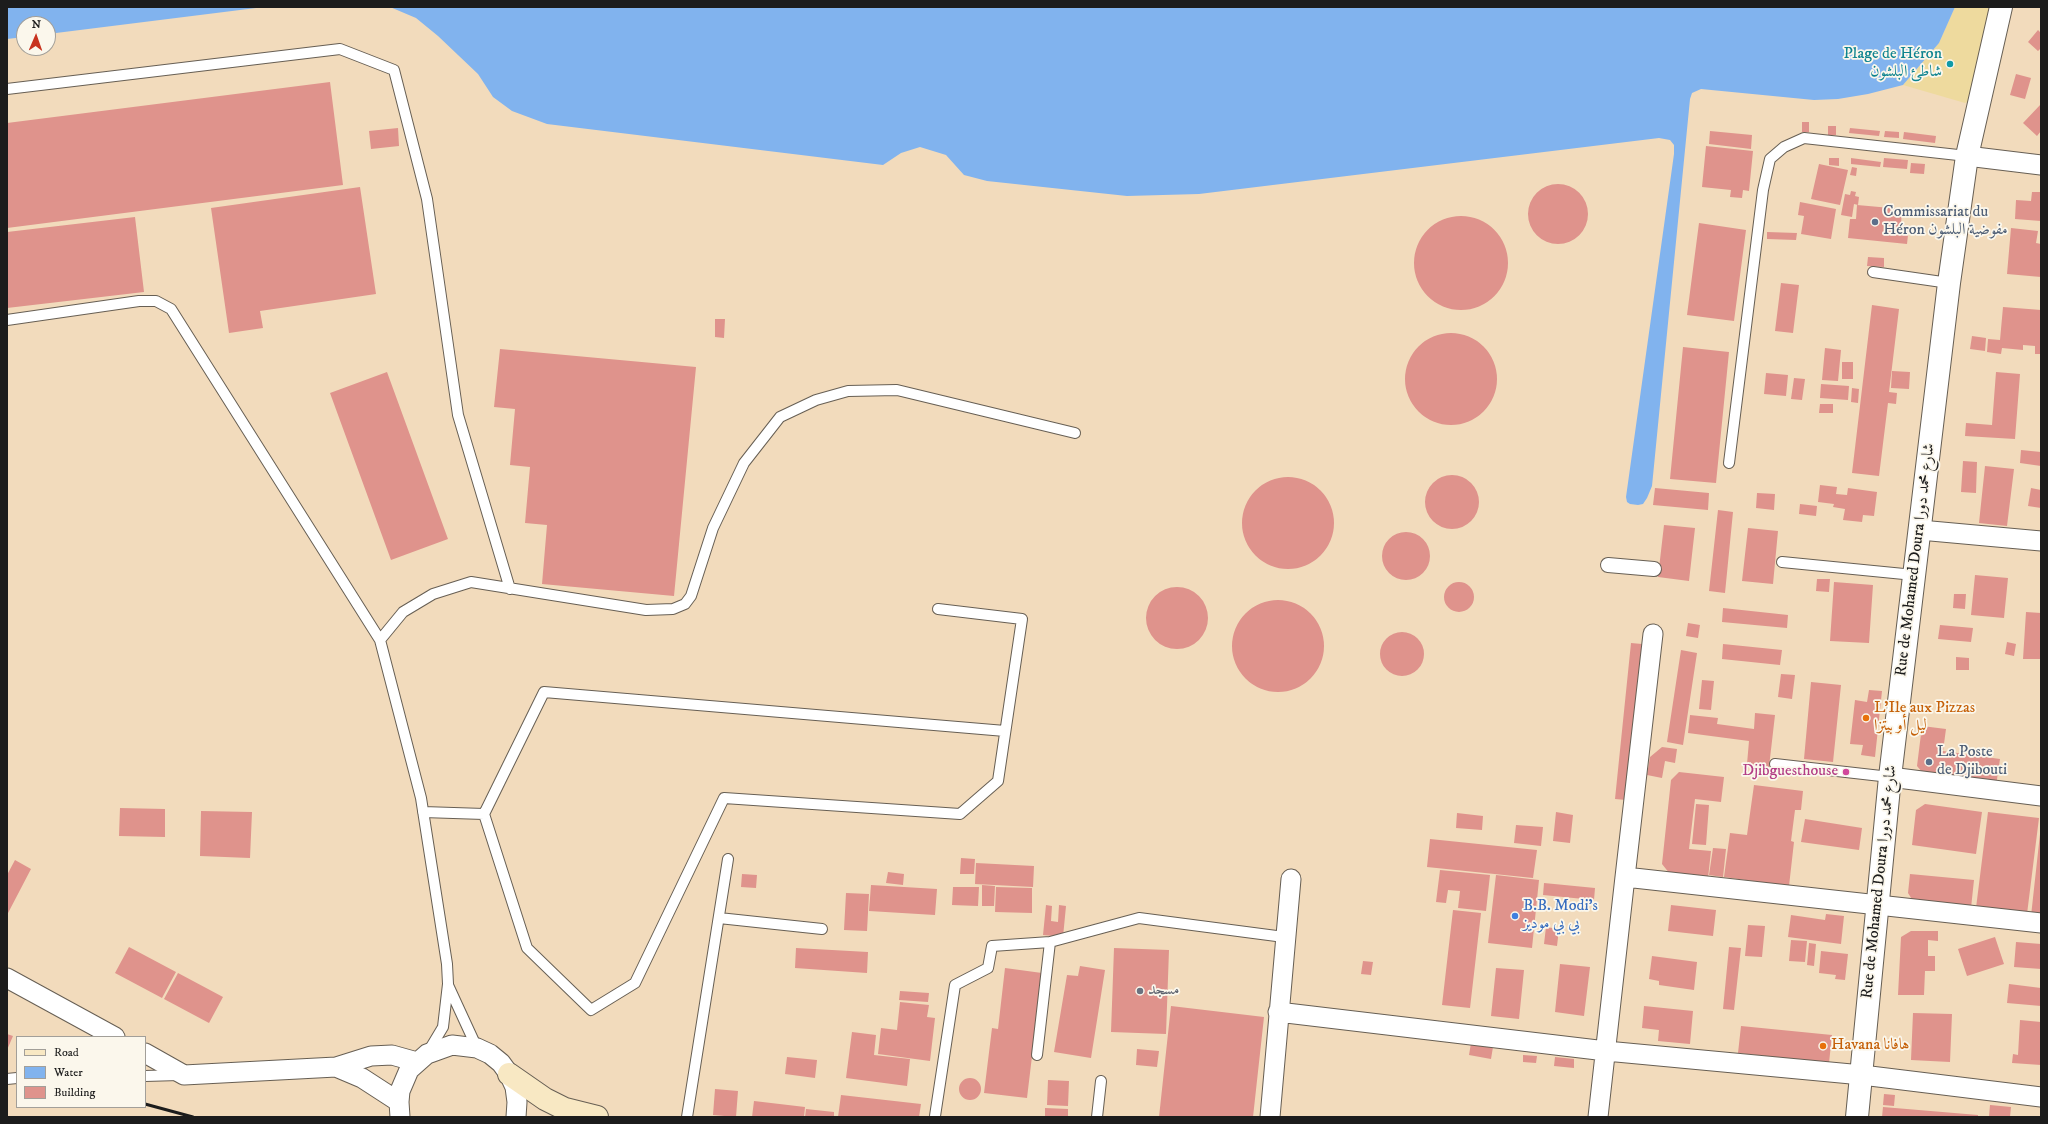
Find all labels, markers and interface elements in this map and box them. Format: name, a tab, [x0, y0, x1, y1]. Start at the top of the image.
north arrow	[16, 16, 56, 56]
text: N	[32, 18, 41, 32]
place label: Plage de Héron شاطئ البلشون	[1843, 45, 1942, 83]
marker: Plage de Héron شاطئ البلشون	[1945, 59, 1955, 69]
place label: Commissariat du Héron مفوضية البلشون	[1883, 203, 2008, 241]
marker: Commissariat du Héron مفوضية البلشون	[1870, 217, 1880, 227]
street label: Rue de Mohamed Doura شارع محمد دورا	[1892, 442, 1940, 678]
place label: L'Ile aux Pizzas ليل أو بيتزا	[1874, 699, 1975, 737]
marker: L'Ile aux Pizzas ليل أو بيتزا	[1861, 713, 1871, 723]
place label: La Poste de Djibouti	[1937, 743, 2007, 781]
marker: La Poste de Djibouti	[1924, 757, 1934, 767]
place label: Djibguesthouse	[1742, 762, 1838, 782]
street label: Rue de Mohamed Doura شارع محمد دورا	[1858, 764, 1902, 1000]
marker: Djibguesthouse	[1841, 767, 1851, 777]
place label: B.B. Modi's بي بي موديز	[1523, 897, 1598, 935]
marker: B.B. Modi's بي بي موديز	[1510, 911, 1520, 921]
place label: مسجد	[1148, 981, 1179, 1001]
marker: مسجد	[1135, 986, 1145, 996]
legend	[16, 1036, 146, 1108]
place label: Havana هافانا	[1831, 1036, 1910, 1056]
marker: Havana هافانا	[1818, 1041, 1828, 1051]
text: Road	[54, 1045, 79, 1060]
text: Water	[54, 1065, 83, 1080]
text: Building	[54, 1085, 95, 1100]

